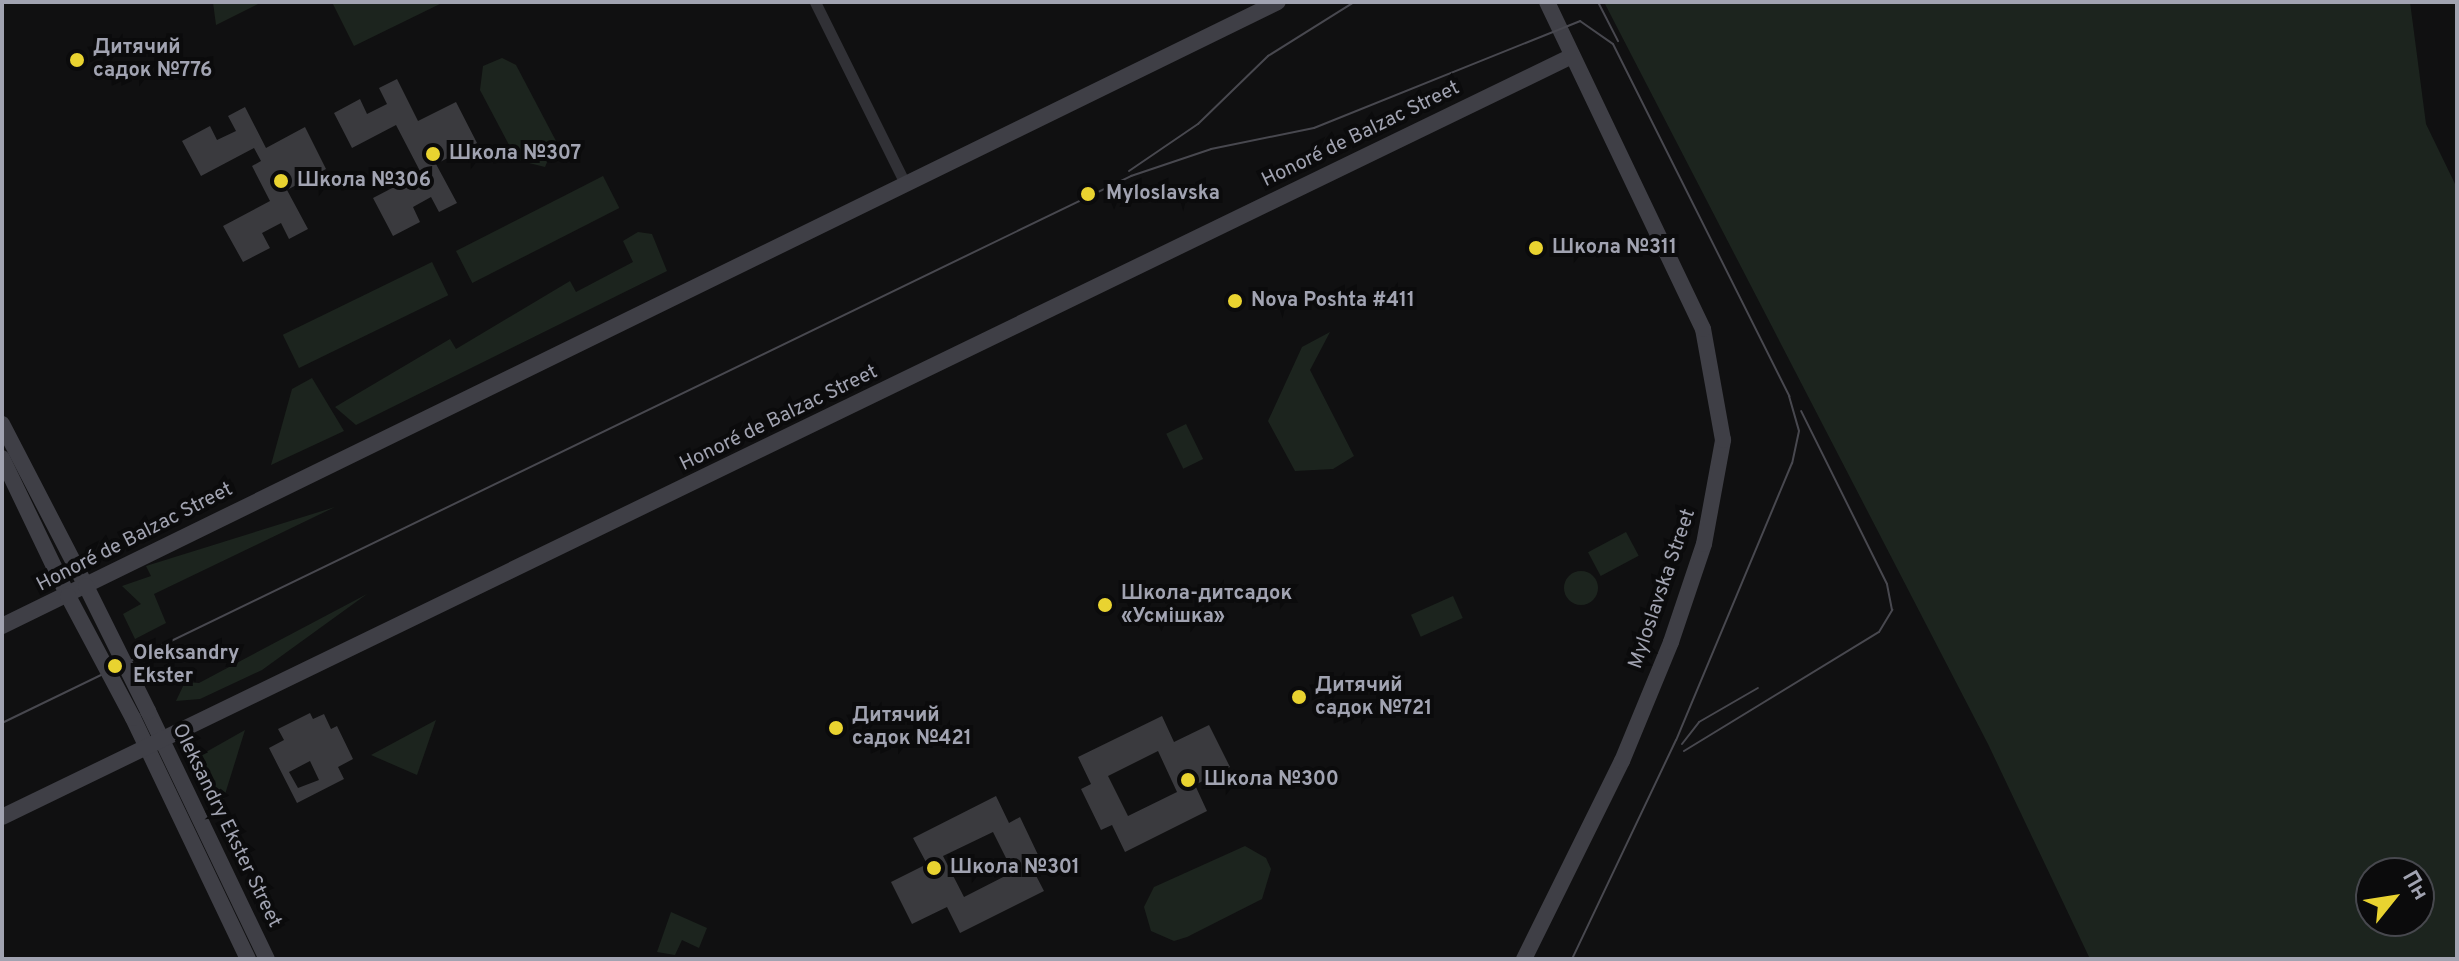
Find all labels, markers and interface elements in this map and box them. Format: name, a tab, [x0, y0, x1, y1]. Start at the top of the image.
place label: Дитячий садок №776	[93, 36, 212, 83]
marker: Дитячий садок №776	[68, 51, 86, 69]
street label: Honoré de Balzac Street	[1258, 77, 1464, 193]
place label: Школа №307	[449, 142, 581, 166]
marker: Школа №307	[424, 145, 442, 163]
place label: Школа №306	[297, 169, 431, 193]
marker: Школа №306	[272, 172, 290, 190]
place label: Myloslavska	[1106, 182, 1220, 206]
marker: Myloslavska	[1077, 183, 1099, 205]
place label: Школа №311	[1552, 236, 1677, 260]
marker: Школа №311	[1527, 239, 1545, 257]
place label: Nova Poshta #411	[1251, 289, 1415, 313]
marker: Nova Poshta #411	[1226, 292, 1244, 310]
street label: Honoré de Balzac Street	[676, 361, 882, 477]
street label: Honoré de Balzac Street	[33, 478, 237, 598]
street label: Myloslavska Street	[1624, 506, 1702, 672]
place label: Школа-дитсадок «Усмішка»	[1121, 582, 1292, 629]
marker: Школа-дитсадок «Усмішка»	[1096, 596, 1114, 614]
place label: Oleksandry Ekster	[133, 642, 239, 689]
marker: Oleksandry Ekster	[104, 655, 126, 677]
place label: Дитячий садок №721	[1315, 674, 1432, 721]
marker: Дитячий садок №721	[1290, 688, 1308, 706]
place label: Дитячий садок №421	[852, 704, 972, 751]
marker: Дитячий садок №421	[827, 719, 845, 737]
street label: Oleksandry Ekster Street	[166, 720, 286, 932]
place label: Школа №300	[1204, 768, 1339, 792]
marker: Школа №300	[1179, 771, 1197, 789]
place label: Школа №301	[950, 856, 1080, 880]
north arrow	[2355, 857, 2435, 937]
marker: Школа №301	[925, 859, 943, 877]
text: Пн	[2395, 866, 2434, 905]

